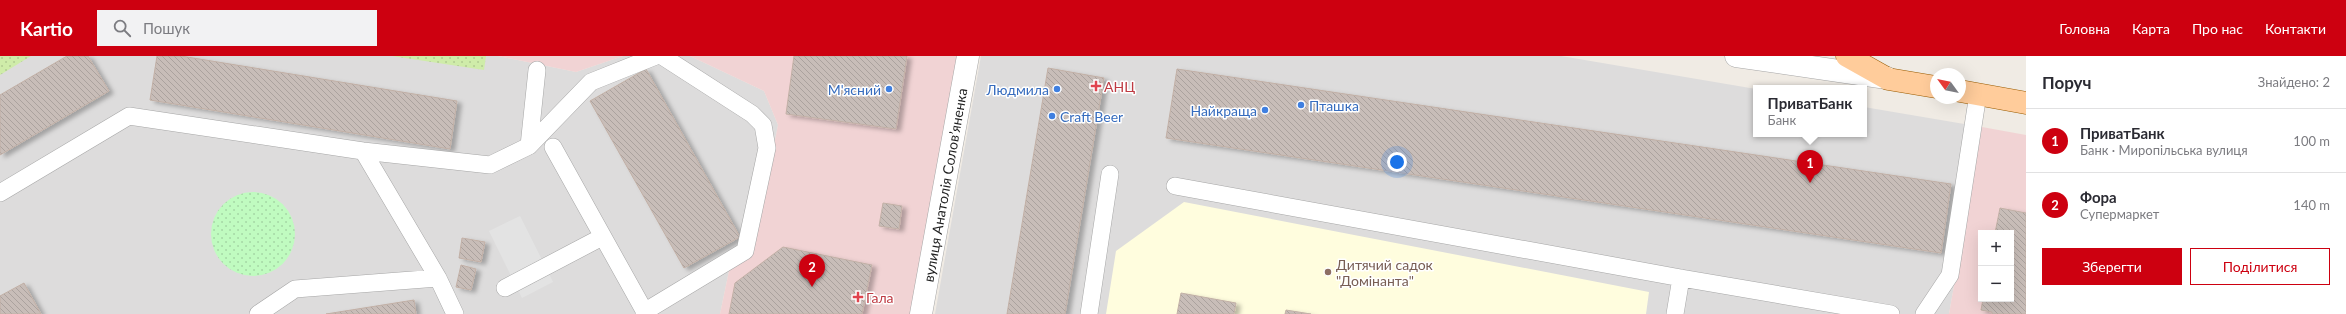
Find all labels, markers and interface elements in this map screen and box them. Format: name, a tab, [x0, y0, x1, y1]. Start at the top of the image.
search box	[97, 10, 377, 46]
text: Kartio	[20, 17, 73, 40]
icon: search	[111, 17, 133, 39]
text: Пошук	[143, 19, 190, 37]
text: Головна	[2059, 20, 2110, 37]
text: Карта	[2132, 20, 2170, 37]
text: Про нас	[2192, 20, 2243, 37]
text: Контакти	[2265, 20, 2326, 37]
north arrow	[1930, 68, 1966, 104]
text: Поруч	[2042, 72, 2092, 93]
text: Знайдено: 2	[2258, 74, 2330, 90]
place label: АНЦ	[1104, 78, 1135, 95]
place label: М'ясний	[828, 81, 881, 98]
place label: Людмила	[986, 81, 1049, 98]
marker: АНЦ	[1091, 81, 1101, 91]
marker: М'ясний	[884, 84, 894, 94]
marker: Людмила	[1052, 84, 1062, 94]
popup	[1753, 85, 1867, 137]
street label: вулиця Анатолія Соловʼяненка	[920, 87, 970, 283]
text: ПриватБанк	[1768, 94, 1852, 112]
place label: Пташка	[1309, 97, 1359, 114]
marker: Пташка	[1296, 100, 1306, 110]
place label: Найкраща	[1190, 102, 1257, 119]
marker: Найкраща	[1260, 105, 1270, 115]
place label: Craft Beer	[1060, 108, 1123, 125]
marker: Craft Beer	[1047, 111, 1057, 121]
text: Банк	[1768, 112, 1796, 128]
text: ПриватБанк	[2080, 124, 2165, 142]
text: 1	[2051, 133, 2059, 149]
text: 100 m	[2293, 133, 2330, 149]
text: Банк · Миропільська вулиця	[2080, 142, 2248, 158]
pin: 1	[1797, 150, 1823, 183]
your location	[1387, 152, 1407, 172]
text: Фора	[2080, 188, 2117, 206]
text: 2	[2051, 197, 2059, 213]
text: 140 m	[2293, 197, 2330, 213]
text: Супермаркет	[2080, 206, 2159, 222]
map controls	[1978, 230, 2014, 302]
button: +	[1978, 230, 2014, 266]
button: Зберегти	[2042, 248, 2182, 285]
button: Поділитися	[2190, 248, 2330, 285]
pin: 2	[799, 254, 825, 287]
place label: Дитячий садок "Домінанта"	[1336, 256, 1434, 289]
button: −	[1978, 266, 2014, 302]
marker: Дитячий садок "Домінанта"	[1323, 267, 1333, 277]
place label: Гала	[866, 289, 894, 306]
marker: Гала	[853, 292, 863, 302]

